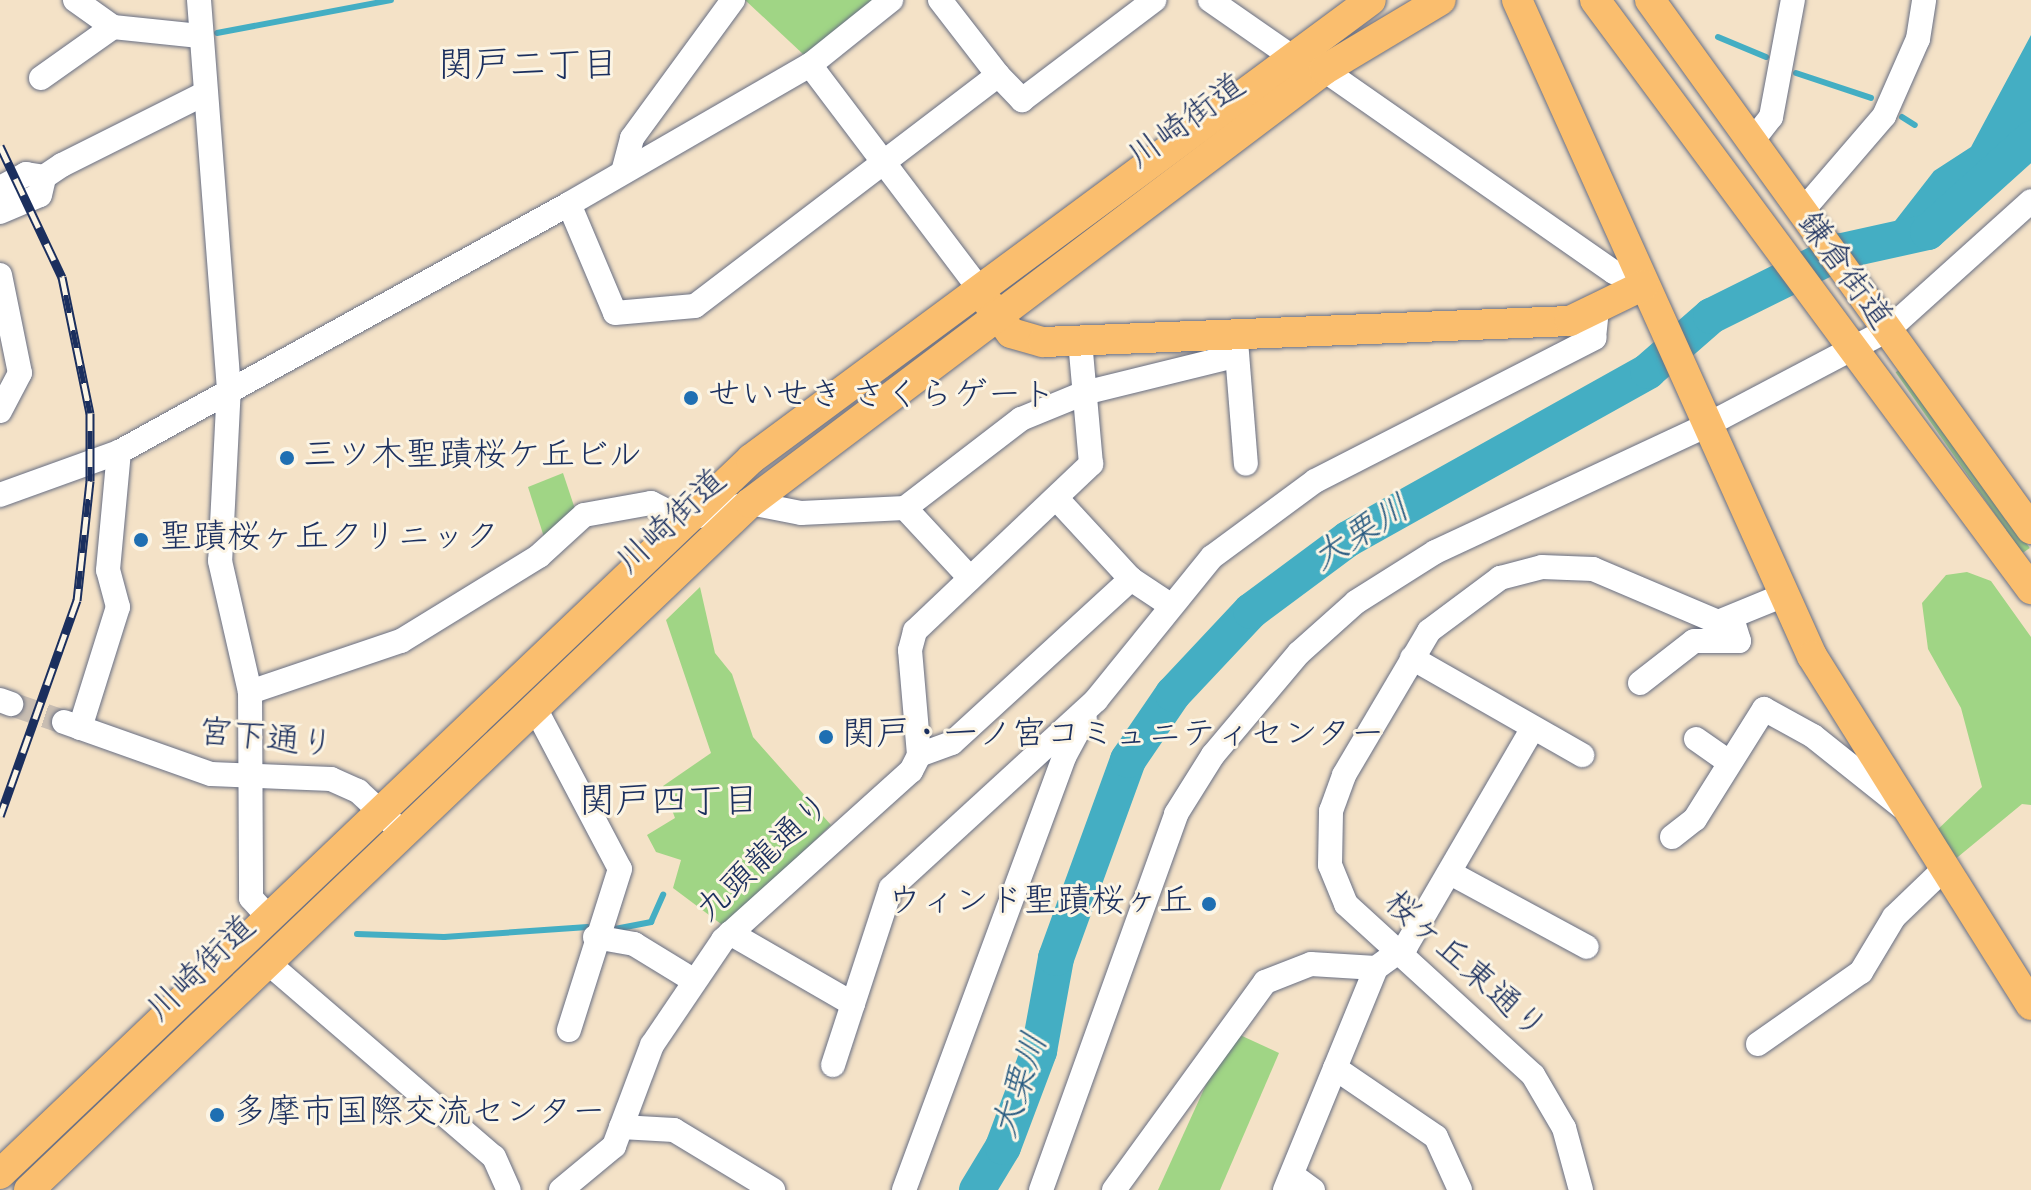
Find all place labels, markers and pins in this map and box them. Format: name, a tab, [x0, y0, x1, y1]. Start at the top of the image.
place label: せいせき さくらゲート	[707, 378, 1055, 418]
marker: せいせき さくらゲート	[682, 389, 700, 407]
place label: 三ツ木聖蹟桜ケ丘ビル	[303, 438, 643, 478]
marker: 三ツ木聖蹟桜ケ丘ビル	[278, 449, 296, 467]
place label: 聖蹟桜ヶ丘クリニック	[159, 520, 499, 560]
marker: 聖蹟桜ヶ丘クリニック	[130, 529, 152, 551]
place label: 関戸・一ノ宮コミュニティセンター	[842, 717, 1386, 757]
marker: 関戸・一ノ宮コミュニティセンター	[817, 728, 835, 746]
place label: ウィンド聖蹟桜ヶ丘	[887, 884, 1193, 924]
marker: ウィンド聖蹟桜ヶ丘	[1200, 895, 1218, 913]
place label: 多摩市国際交流センター	[233, 1095, 607, 1135]
marker: 多摩市国際交流センター	[208, 1106, 226, 1124]

